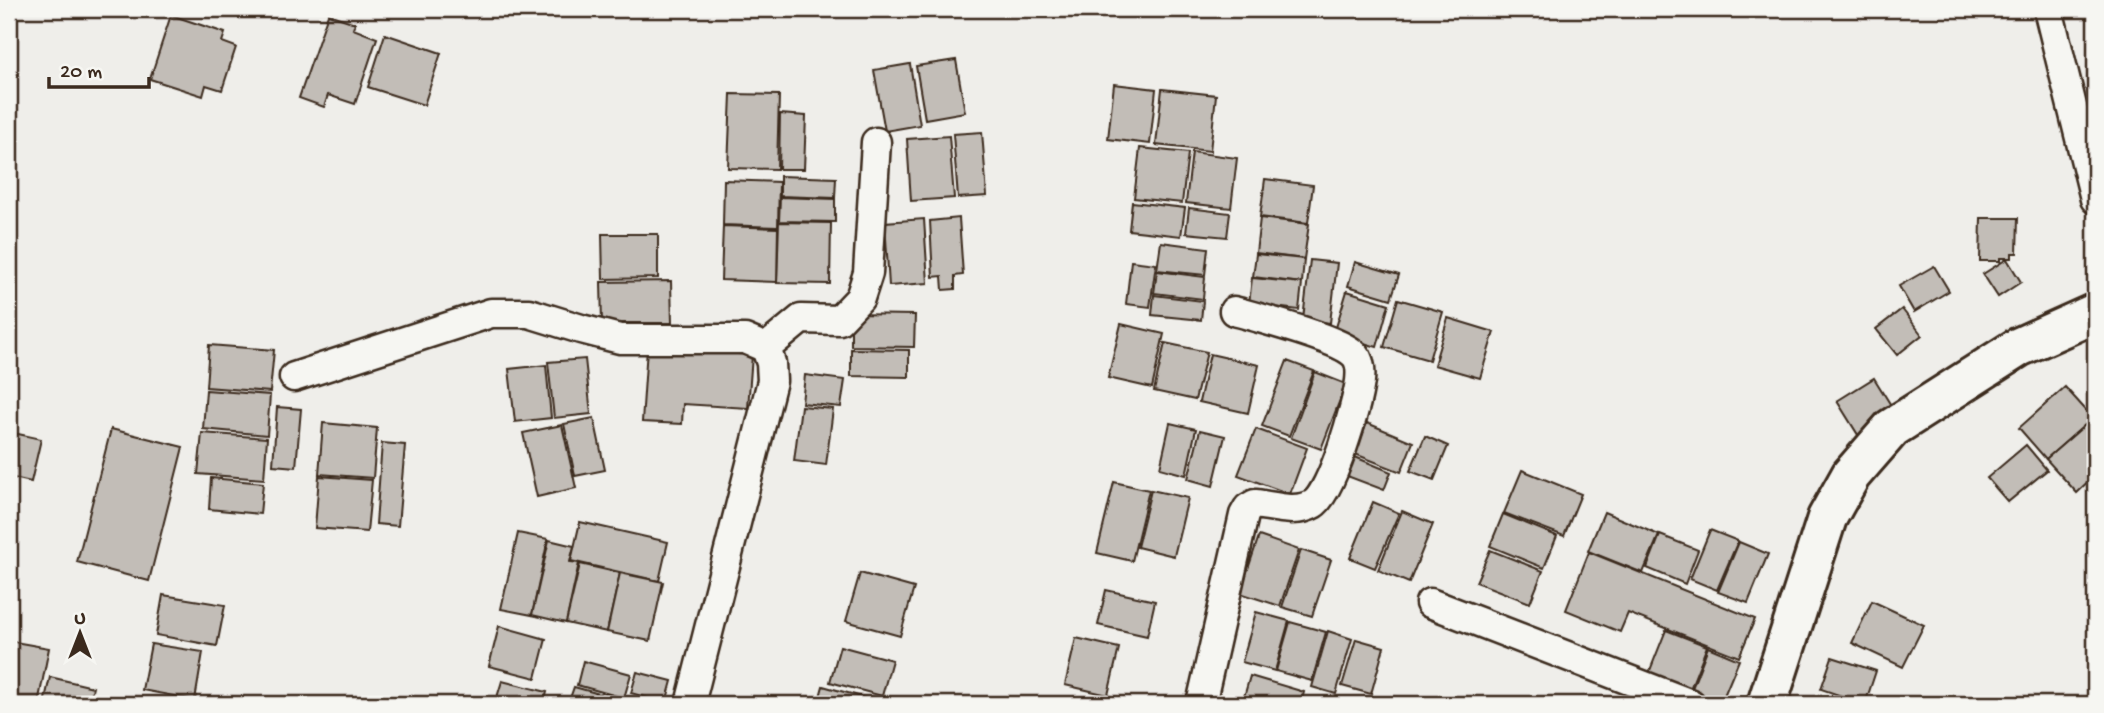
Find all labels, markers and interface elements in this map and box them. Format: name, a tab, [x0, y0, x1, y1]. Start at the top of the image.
scale bar	[49, 46, 149, 90]
text: 20 m	[60, 61, 102, 86]
north arrow	[46, 598, 116, 668]
text: U	[75, 608, 86, 631]

